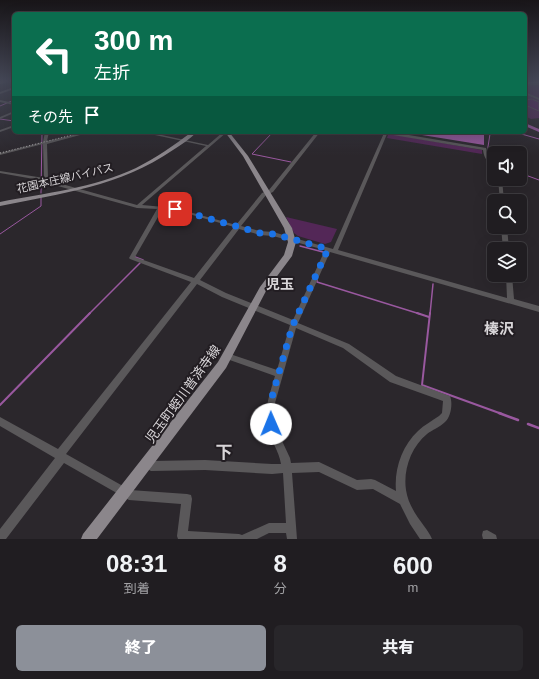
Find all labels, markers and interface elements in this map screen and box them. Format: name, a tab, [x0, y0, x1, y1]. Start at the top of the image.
text: 300 m	[94, 25, 173, 56]
icon: left	[28, 28, 80, 80]
text: 左折	[94, 63, 130, 83]
icon: arrive	[81, 104, 103, 126]
text: その先	[28, 108, 73, 125]
map controls	[487, 146, 527, 282]
button: sound	[487, 146, 527, 186]
street label: 花園本庄線バイパス	[16, 161, 114, 195]
pin	[158, 192, 192, 226]
button: search	[487, 194, 527, 234]
icon: arrive	[164, 198, 186, 220]
button: layers	[487, 242, 527, 282]
district label: 児玉	[266, 276, 294, 292]
district label: 榛沢	[484, 320, 514, 337]
street label: 児玉町蛭川普済寺線	[143, 342, 223, 446]
position arrow	[250, 403, 292, 445]
district label: 下	[216, 443, 233, 462]
text: 08:31	[106, 550, 167, 577]
text: 8	[273, 550, 287, 577]
text: 600	[393, 552, 433, 579]
text: m	[407, 580, 418, 595]
text: 到着	[124, 581, 150, 596]
text: 分	[274, 581, 287, 596]
button: 終了	[16, 625, 266, 671]
button: 共有	[274, 625, 523, 671]

